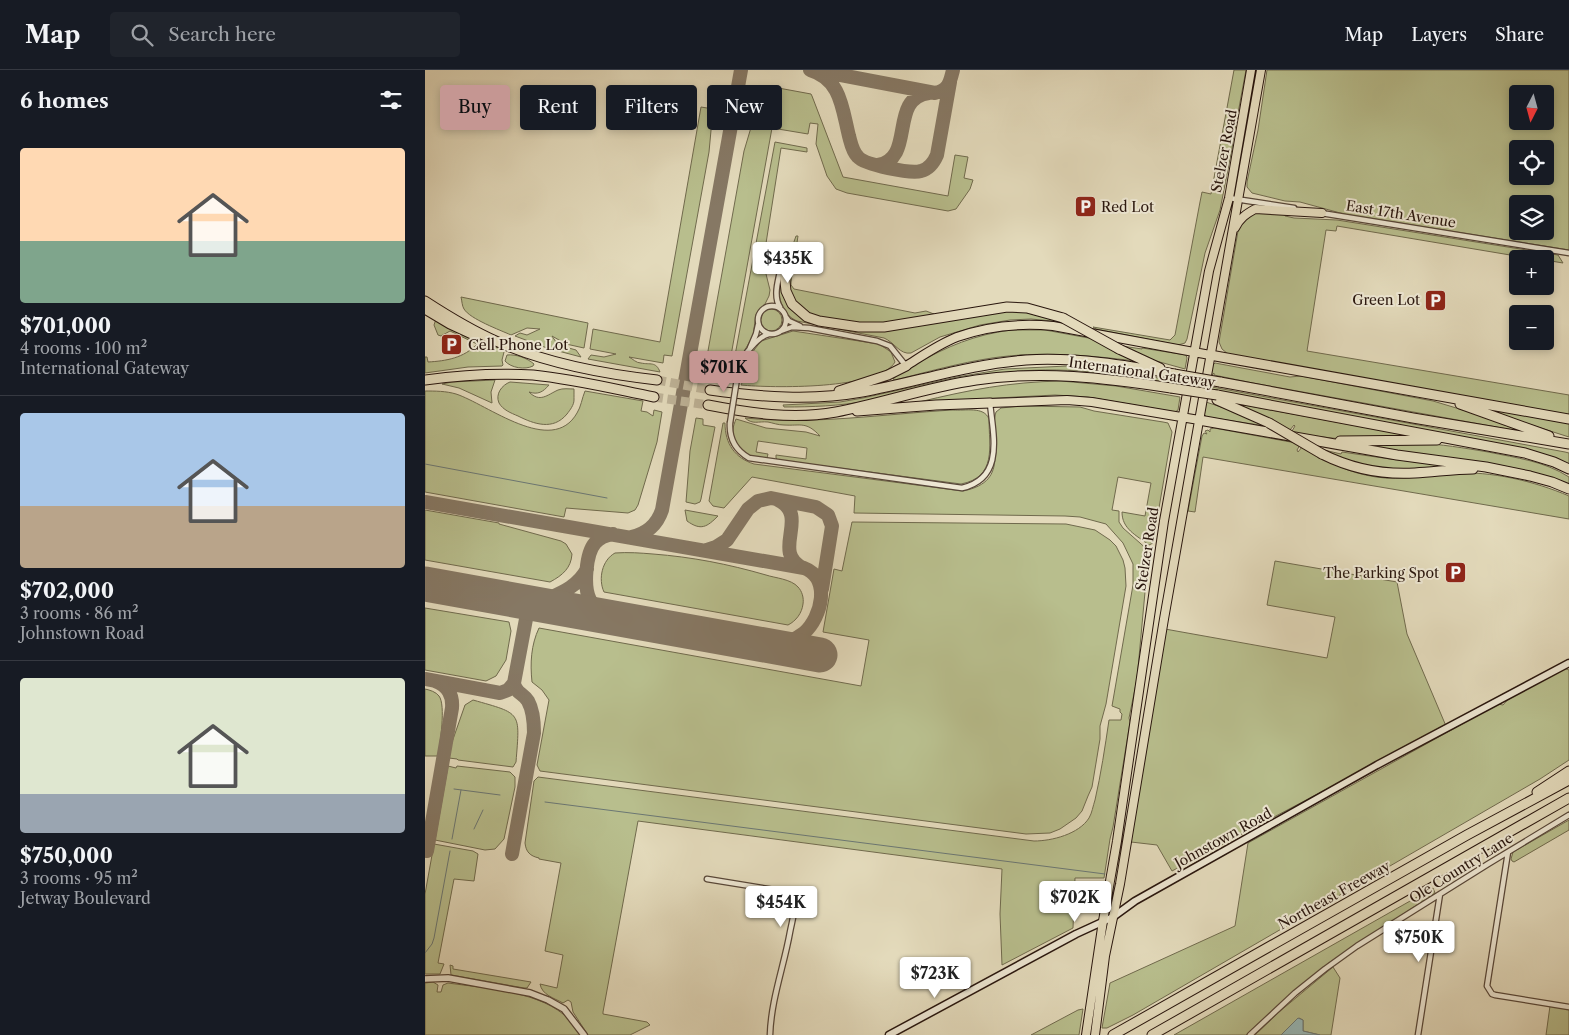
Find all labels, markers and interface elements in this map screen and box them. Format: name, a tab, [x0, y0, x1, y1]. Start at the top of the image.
search box	[110, 12, 460, 57]
text: Map	[25, 20, 80, 49]
icon: search	[128, 21, 156, 49]
text: Search here	[168, 23, 276, 46]
text: Map	[1345, 24, 1383, 46]
text: Layers	[1411, 24, 1467, 46]
text: Share	[1495, 24, 1544, 46]
chip: Buy	[440, 85, 510, 130]
chip: Rent	[520, 85, 596, 130]
chip: Filters	[606, 85, 697, 130]
chip: New	[707, 85, 782, 130]
north arrow	[1509, 85, 1554, 130]
map controls	[1509, 85, 1554, 350]
icon: filters	[377, 86, 405, 114]
text: 6 homes	[20, 88, 109, 113]
street label: Stelzer Road	[1207, 107, 1241, 194]
button: locate	[1509, 140, 1554, 185]
icon: home	[168, 180, 258, 270]
parking icon: Red Lot	[1073, 195, 1097, 219]
button: layers	[1509, 195, 1554, 240]
street label: East 17th Avenue	[1345, 196, 1457, 232]
place label: Red Lot	[1101, 198, 1154, 216]
pin: $435K	[753, 242, 823, 284]
text: $435K	[763, 248, 813, 268]
button: +	[1509, 250, 1554, 295]
parking icon: Green Lot	[1424, 288, 1448, 312]
place label: Green Lot	[1352, 291, 1420, 309]
button: −	[1509, 305, 1554, 350]
text: $701,000	[20, 313, 111, 338]
parking icon: Cell Phone Lot	[440, 333, 464, 357]
place label: Cell Phone Lot	[468, 336, 568, 354]
text: 4 rooms · 100 m²	[20, 338, 147, 358]
pin: $701K	[689, 350, 759, 393]
street label: International Gateway	[1067, 353, 1217, 391]
text: $701K	[700, 357, 748, 377]
text: International Gateway	[20, 358, 189, 378]
icon: home	[168, 446, 258, 536]
street label: Stelzer Road	[1132, 505, 1163, 592]
parking icon: The Parking Spot	[1443, 561, 1467, 585]
place label: The Parking Spot	[1323, 564, 1439, 582]
text: $702,000	[20, 578, 114, 603]
text: 3 rooms · 86 m²	[20, 603, 139, 623]
text: Johnstown Road	[20, 623, 144, 643]
icon: home	[168, 711, 258, 801]
street label: Johnstown Road	[1169, 804, 1275, 873]
street label: Ole Country Lane	[1406, 829, 1516, 907]
text: $750,000	[20, 843, 113, 868]
street label: Northeast Freeway	[1275, 857, 1393, 933]
text: 3 rooms · 95 m²	[20, 868, 138, 888]
pin: $702K	[1040, 880, 1110, 923]
pin: $454K	[746, 886, 816, 928]
text: $702K	[1050, 887, 1100, 907]
text: Jetway Boulevard	[20, 888, 151, 908]
text: $454K	[756, 892, 806, 912]
pin: $750K	[1384, 920, 1454, 963]
text: $750K	[1395, 927, 1443, 947]
pin: $723K	[900, 956, 970, 999]
text: $723K	[911, 963, 959, 983]

